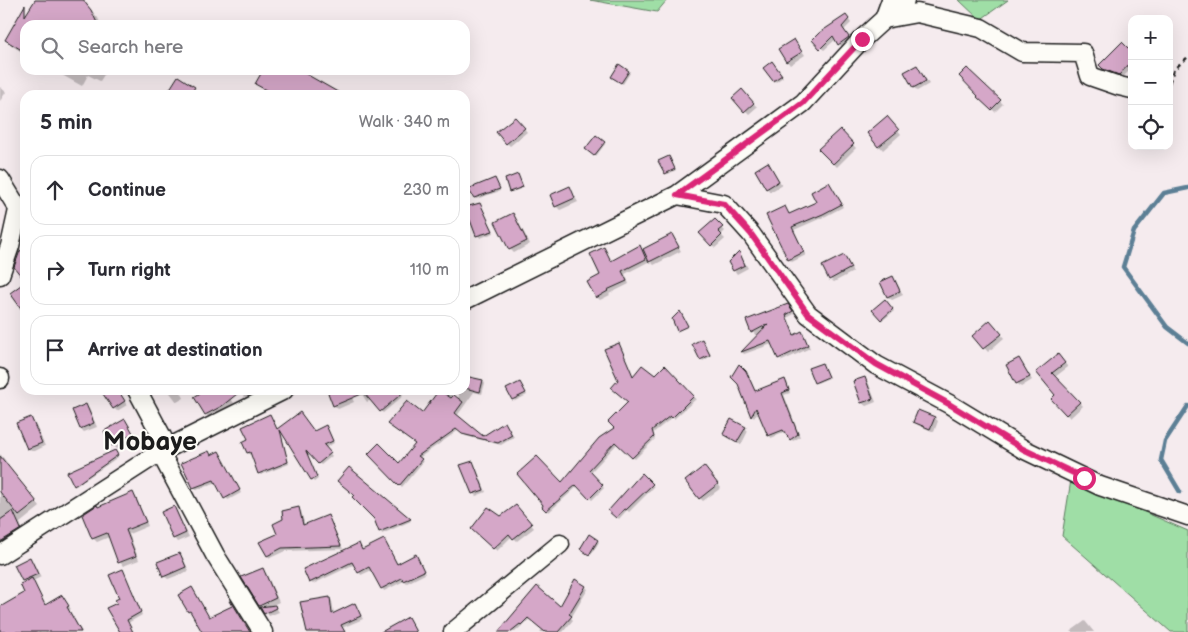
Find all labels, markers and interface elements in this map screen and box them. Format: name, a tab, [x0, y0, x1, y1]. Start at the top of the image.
map controls	[1128, 15, 1173, 150]
button: +	[1128, 15, 1173, 60]
search box	[20, 20, 470, 75]
route end	[851, 28, 874, 51]
icon: search	[38, 34, 66, 62]
text: Search here	[78, 36, 183, 59]
button: −	[1128, 60, 1173, 105]
button: locate	[1128, 105, 1173, 150]
text: 5 min	[40, 110, 93, 135]
text: Walk · 340 m	[359, 113, 450, 132]
icon: ahead	[41, 176, 69, 204]
text: Continue	[88, 179, 166, 202]
text: 230 m	[403, 181, 449, 200]
icon: right	[41, 256, 69, 284]
text: Turn right	[88, 259, 171, 282]
text: 110 m	[410, 261, 449, 280]
icon: arrive	[41, 336, 69, 364]
text: Arrive at destination	[88, 339, 263, 362]
district label: Mobaye	[103, 427, 197, 458]
route start	[1073, 467, 1096, 490]

